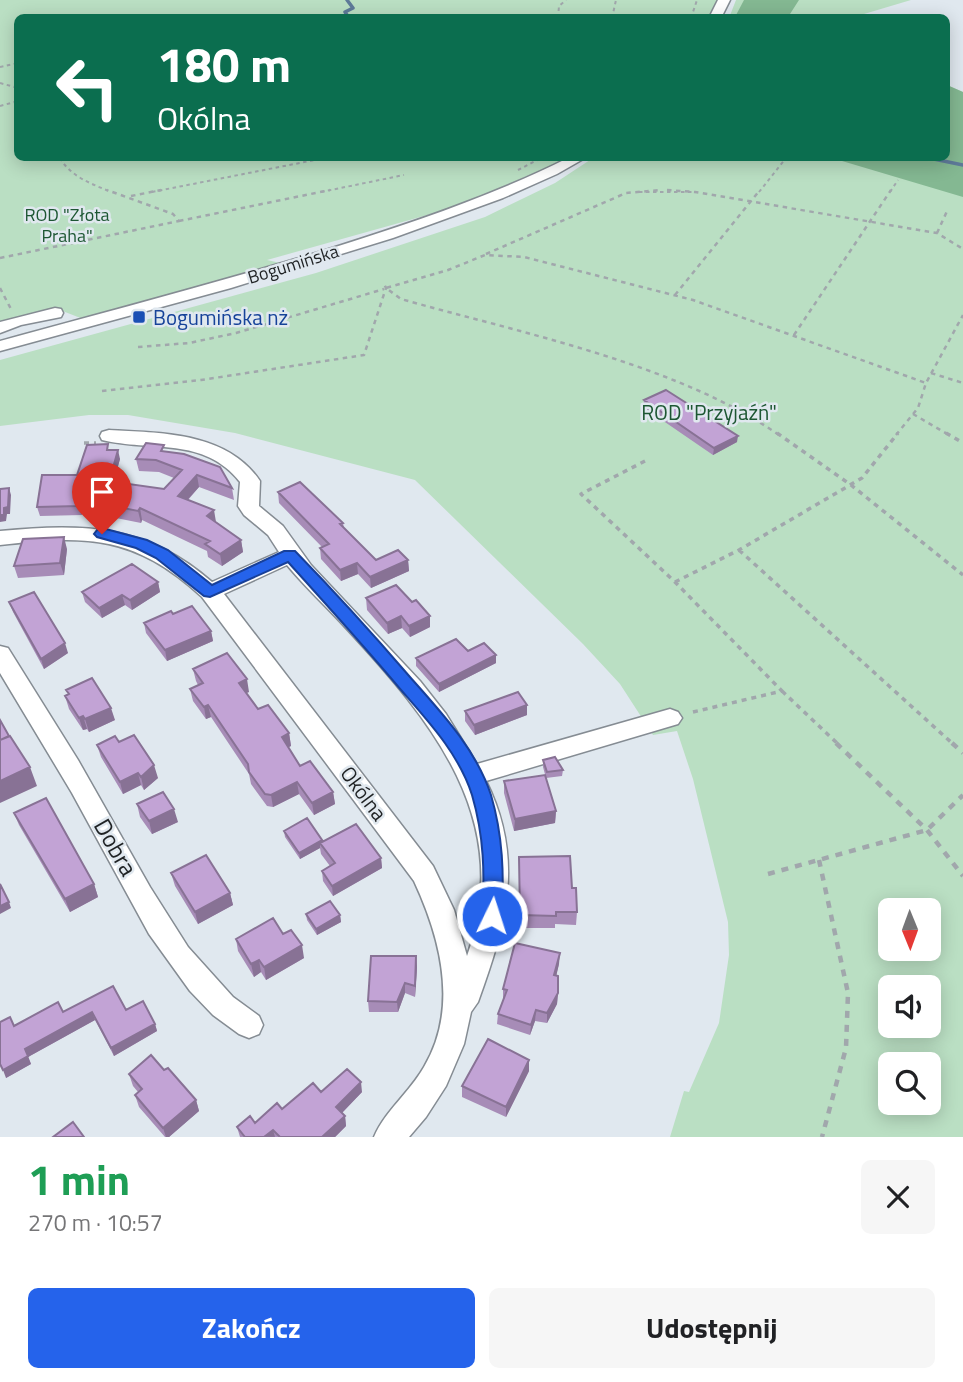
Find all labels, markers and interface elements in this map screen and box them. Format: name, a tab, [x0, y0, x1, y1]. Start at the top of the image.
text: 180 m	[157, 26, 291, 101]
icon: left	[42, 42, 133, 133]
text: Okólna	[157, 94, 251, 142]
park label: ROD "Złota Praha"	[24, 201, 110, 249]
street label: Bogumińska	[244, 237, 342, 291]
place label: Bogumińska nż	[153, 301, 288, 333]
marker: Bogumińska nż	[131, 309, 147, 325]
park label: ROD "Przyjaźń"	[641, 396, 777, 428]
pin	[72, 462, 132, 534]
icon: arrive	[83, 473, 121, 511]
street label: Okólna	[333, 759, 396, 828]
street label: Dobra	[85, 812, 147, 882]
position arrow	[455, 879, 529, 953]
north arrow	[878, 898, 942, 961]
map controls	[878, 898, 941, 1115]
button: sound	[878, 975, 941, 1038]
button: search	[878, 1052, 941, 1115]
text: 1 min	[28, 1147, 130, 1211]
button: close	[861, 1160, 935, 1234]
text: 270 m · 10:57	[28, 1205, 163, 1240]
button: Zakończ	[28, 1288, 475, 1368]
button: Udostępnij	[489, 1288, 935, 1368]

